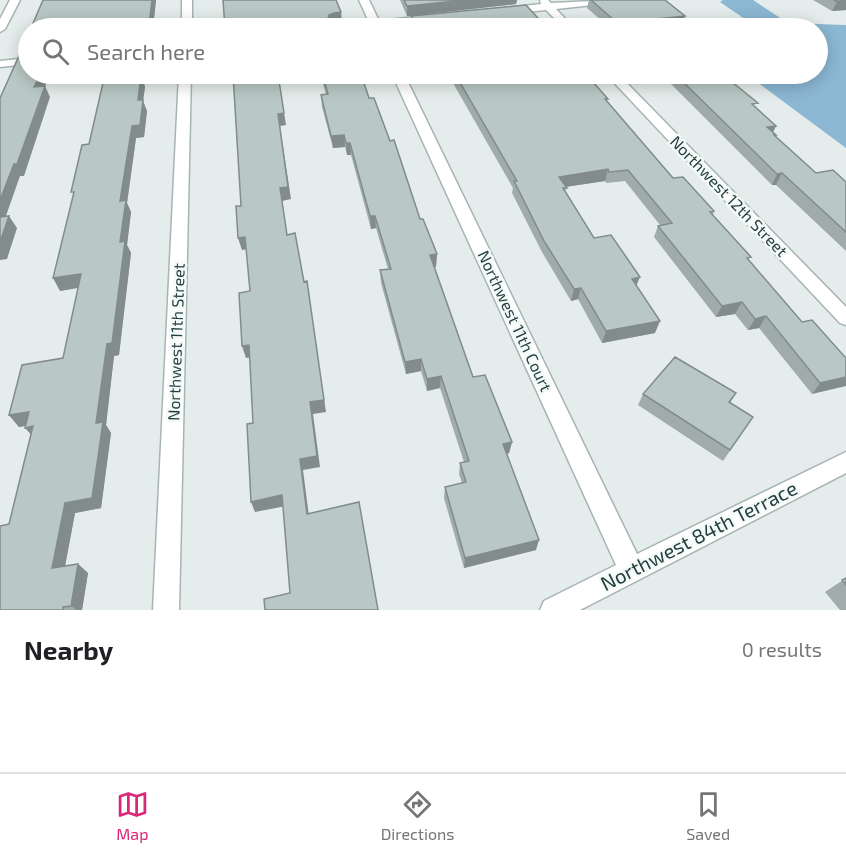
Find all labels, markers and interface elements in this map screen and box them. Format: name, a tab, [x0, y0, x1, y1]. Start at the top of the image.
search box	[18, 18, 828, 84]
icon: search	[39, 35, 72, 68]
text: Search here	[87, 38, 205, 64]
street label: Northwest 12th Street	[667, 131, 792, 260]
street label: Northwest 11th Court	[474, 247, 556, 394]
street label: Northwest 11th Street	[163, 263, 188, 421]
street label: Northwest 84th Terrace	[596, 475, 801, 595]
text: Nearby	[24, 634, 113, 665]
text: 0 results	[742, 637, 822, 661]
tab: Map	[116, 788, 149, 843]
tab: Directions	[381, 788, 454, 843]
tab: Saved	[686, 788, 730, 843]

